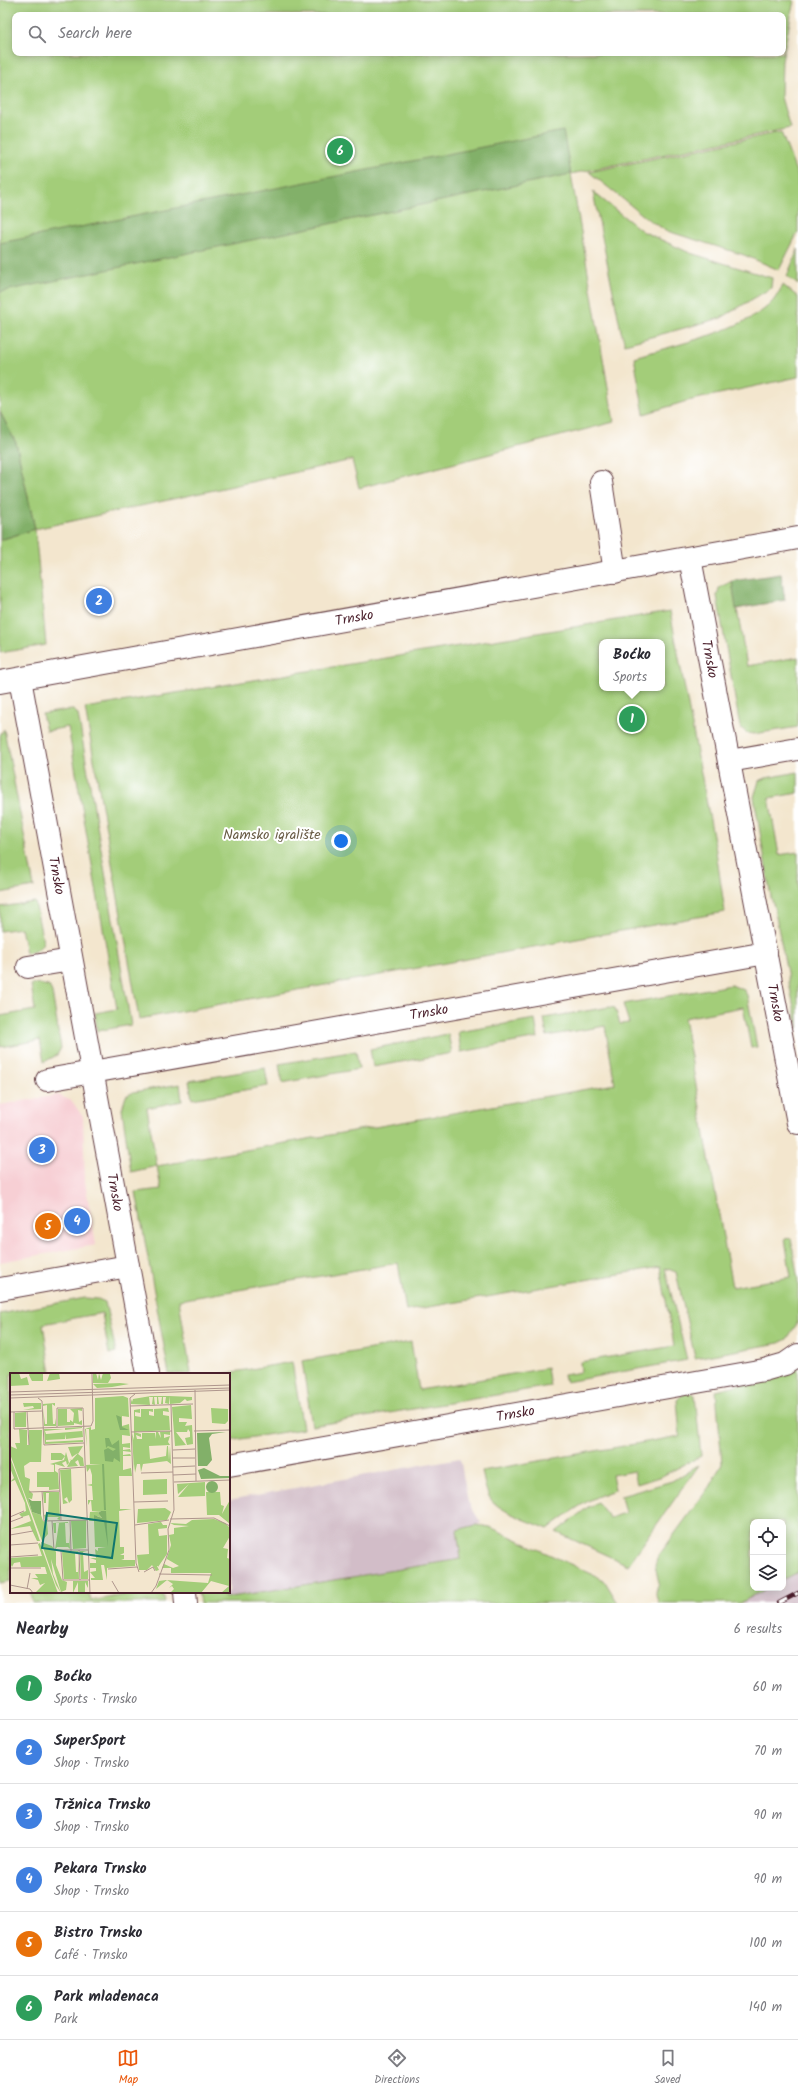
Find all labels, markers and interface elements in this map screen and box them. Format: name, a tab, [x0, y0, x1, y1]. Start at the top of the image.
search box	[12, 12, 786, 56]
text: Search here	[58, 22, 132, 46]
icon: search	[26, 23, 48, 45]
pin: 6	[327, 136, 353, 166]
pin: 2	[86, 586, 112, 616]
street label: Trnsko	[333, 604, 375, 632]
street label: Trnsko	[695, 638, 724, 680]
popup	[599, 639, 665, 691]
text: Boćko	[613, 643, 651, 667]
text: Sports	[613, 667, 647, 688]
pin: 1	[619, 704, 645, 734]
park label: Namsko igralište	[223, 824, 321, 846]
your location	[331, 831, 351, 851]
street label: Trnsko	[42, 855, 71, 897]
street label: Trnsko	[761, 982, 789, 1024]
street label: Trnsko	[408, 998, 450, 1027]
pin: 3	[29, 1135, 55, 1165]
street label: Trnsko	[100, 1171, 129, 1213]
pin: 4	[64, 1206, 90, 1236]
pin: 5	[35, 1211, 61, 1241]
inset map	[10, 1373, 230, 1593]
street label: Trnsko	[495, 1400, 536, 1428]
map controls	[750, 1519, 786, 1591]
button: locate	[750, 1519, 786, 1555]
button: layers	[750, 1555, 786, 1591]
text: Nearby	[16, 1616, 68, 1643]
text: 6 results	[734, 1619, 782, 1640]
text: Boćko	[54, 1665, 92, 1689]
text: 1	[27, 1677, 31, 1698]
text: 60 m	[753, 1677, 782, 1698]
text: Sports · Trnsko	[54, 1689, 137, 1710]
text: SuperSport	[54, 1729, 126, 1753]
text: 2	[25, 1741, 33, 1762]
text: 70 m	[754, 1741, 782, 1762]
text: Shop · Trnsko	[54, 1753, 129, 1774]
text: Tržnica Trnsko	[54, 1793, 151, 1817]
text: 3	[25, 1805, 33, 1826]
text: 90 m	[754, 1805, 782, 1826]
text: Shop · Trnsko	[54, 1817, 129, 1838]
text: Pekara Trnsko	[54, 1857, 147, 1881]
text: 4	[25, 1869, 33, 1890]
text: 90 m	[754, 1869, 782, 1890]
text: Shop · Trnsko	[54, 1881, 129, 1902]
text: Bistro Trnsko	[54, 1921, 142, 1945]
text: 5	[26, 1933, 32, 1954]
text: 100 m	[749, 1933, 782, 1954]
text: Café · Trnsko	[54, 1945, 128, 1966]
text: Park mladenaca	[54, 1985, 159, 2009]
text: 6	[25, 1997, 33, 2018]
text: 140 m	[749, 1997, 782, 2018]
text: Park	[54, 2009, 78, 2030]
tab: Map	[117, 2047, 139, 2089]
tab: Directions	[374, 2047, 420, 2089]
tab: Saved	[655, 2047, 681, 2089]

